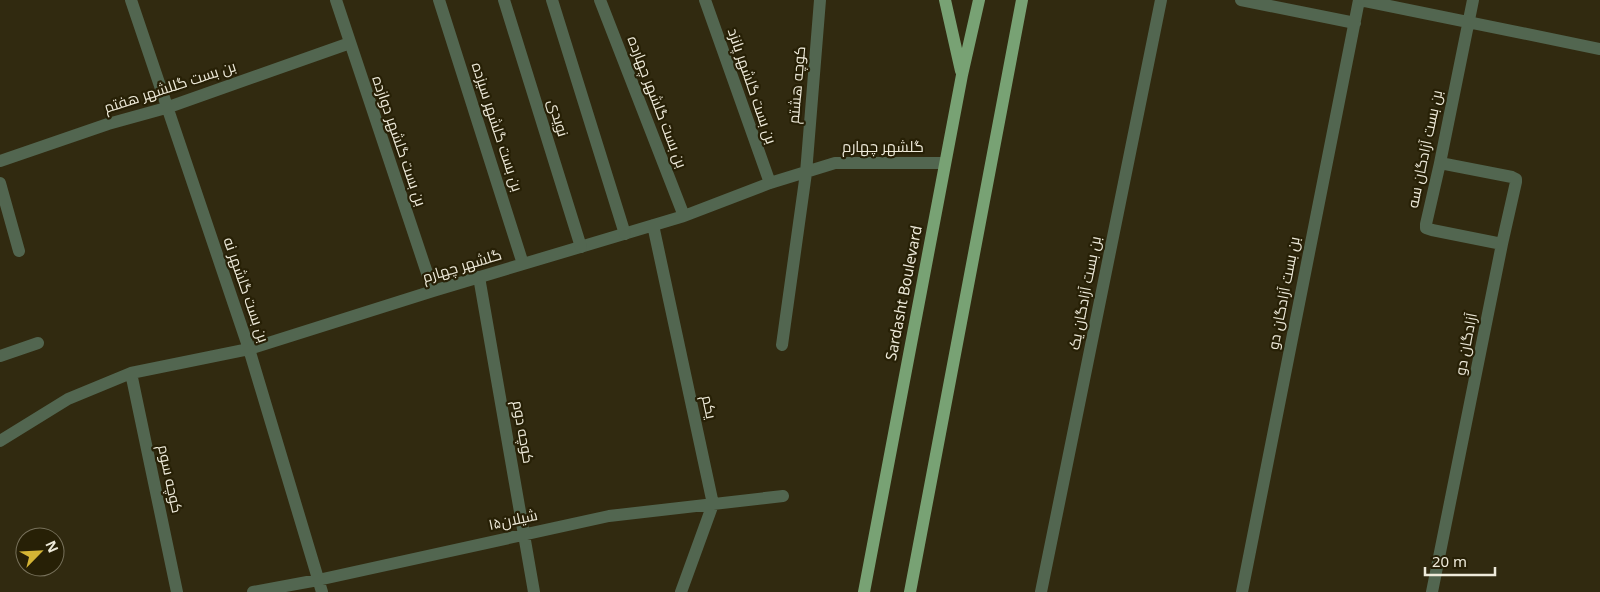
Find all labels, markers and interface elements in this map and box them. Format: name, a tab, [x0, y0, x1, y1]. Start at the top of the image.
street label: بن بست گلشهر پانزد	[723, 25, 782, 147]
street label: بن بست گلشهر چهارده	[623, 33, 692, 171]
street label: کوچه هشتم	[783, 45, 810, 125]
street label: بن بست گللشهر هفتم	[101, 55, 239, 118]
street label: بن بست گلشهر سیزده	[467, 60, 528, 194]
street label: بن بست گلشهر دوازده	[367, 73, 432, 209]
street label: بن بست آزادگان سه	[1402, 88, 1447, 210]
street label: نویدی	[543, 97, 574, 139]
street label: گلشهر چهارم	[842, 136, 924, 157]
street label: Sardasht Boulevard	[880, 224, 926, 362]
street label: بن بست گلشهر نه	[219, 234, 274, 345]
street label: بن بست آزادگان یک	[1063, 234, 1106, 352]
street label: بن بست آزادگان دو	[1262, 235, 1305, 351]
street label: گلشهر چهارم	[420, 244, 504, 288]
street label: آزادگان دو	[1449, 311, 1482, 377]
street label: یکم	[697, 393, 722, 421]
street label: کوچه دوم	[508, 399, 539, 465]
street label: کوچه سوم	[153, 443, 188, 515]
street label: شیلان۱۵	[486, 504, 539, 535]
north arrow	[15, 527, 65, 577]
text: N	[41, 537, 63, 556]
scale bar	[1425, 544, 1495, 576]
text: 20 m	[1432, 551, 1467, 571]

